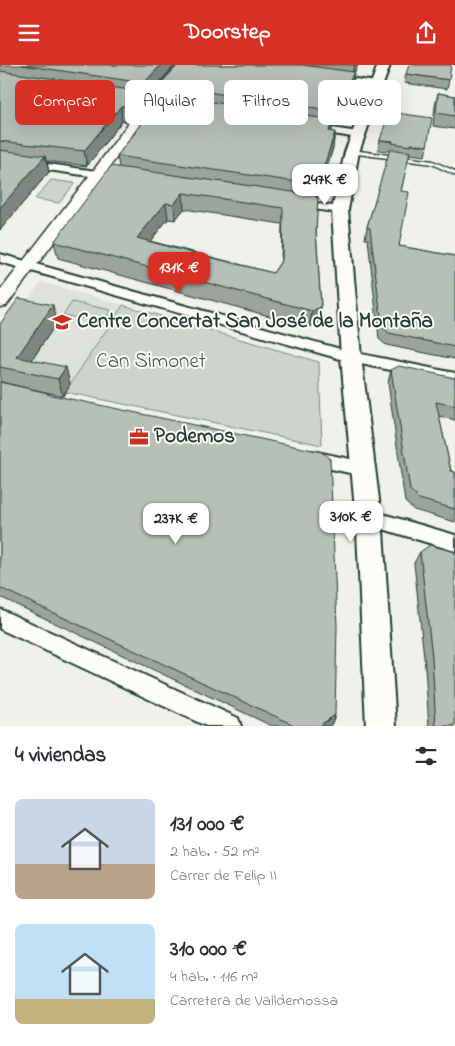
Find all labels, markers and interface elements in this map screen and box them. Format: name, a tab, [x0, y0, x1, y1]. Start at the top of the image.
text: Doorstep	[184, 17, 271, 49]
icon: menu	[15, 19, 43, 47]
icon: share	[412, 19, 440, 47]
chip: Comprar	[15, 80, 115, 125]
chip: Alquilar	[125, 80, 214, 125]
chip: Filtros	[224, 80, 308, 125]
chip: Nuevo	[318, 80, 401, 125]
pin: 247K €	[284, 163, 366, 206]
text: 247K €	[303, 168, 347, 192]
pin: 131K €	[138, 251, 220, 294]
text: 131K €	[159, 256, 199, 280]
place label: Centre Concertat San José de la Montaña	[77, 307, 433, 337]
school or university icon: Centre Concertat San José de la Montaña	[51, 311, 73, 333]
park label: Can Simonet	[96, 347, 206, 377]
place label: Podemos	[154, 422, 235, 452]
office icon: Podemos	[128, 426, 150, 448]
pin: 310K €	[310, 501, 392, 543]
pin: 237K €	[135, 503, 217, 545]
text: 310K €	[330, 505, 372, 529]
text: 237K €	[154, 507, 198, 531]
text: 4 viviendas	[15, 741, 106, 771]
icon: filters	[412, 742, 440, 770]
text: 131 000 €	[170, 810, 244, 840]
icon: home	[55, 819, 115, 879]
text: 2 hab. · 52 m²	[170, 840, 260, 864]
text: Carrer de Felip II	[170, 864, 277, 888]
text: 310 000 €	[170, 935, 247, 965]
icon: home	[55, 944, 115, 1004]
text: 4 hab. · 116 m²	[170, 965, 258, 989]
text: Carretera de Valldemossa	[170, 989, 338, 1013]

